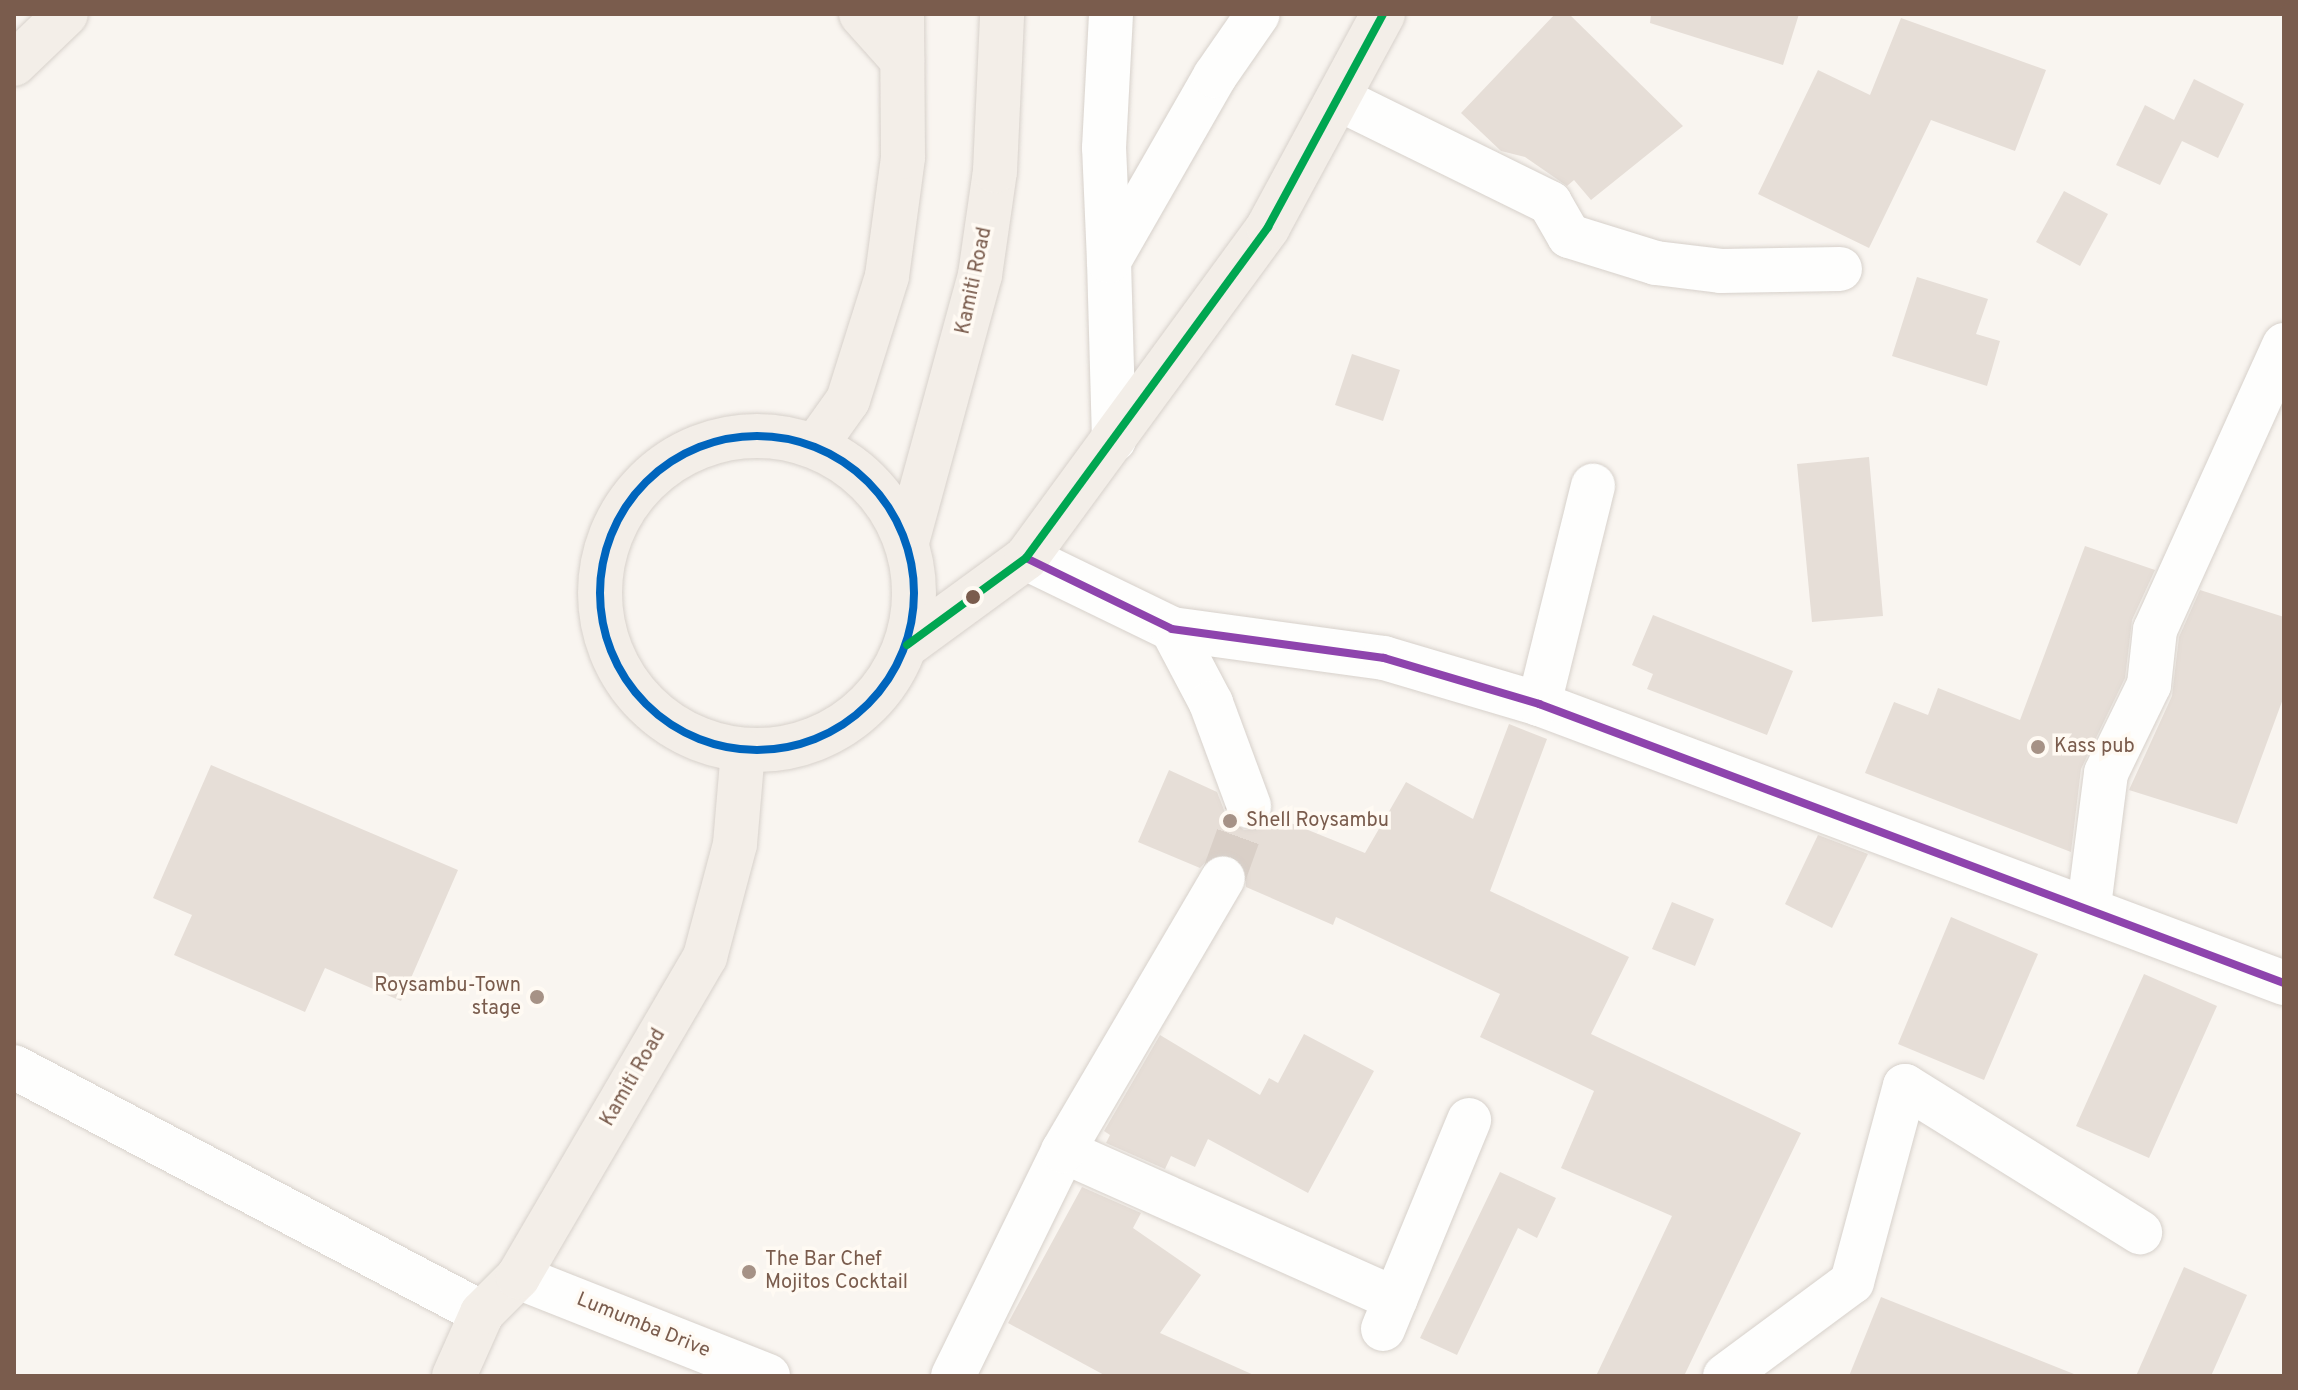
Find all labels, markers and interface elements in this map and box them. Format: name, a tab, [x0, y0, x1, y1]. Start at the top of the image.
street label: Kamiti Road	[952, 225, 998, 337]
unlabelled marker	[965, 589, 981, 605]
place label: Kass pub	[2054, 735, 2135, 759]
marker: Kass pub	[2029, 738, 2047, 756]
place label: Shell Roysambu	[1246, 809, 1389, 833]
marker: Shell Roysambu	[1221, 812, 1239, 830]
place label: Roysambu-Town stage	[374, 974, 521, 1021]
marker: Roysambu-Town stage	[528, 988, 546, 1006]
street label: Kamiti Road	[596, 1025, 672, 1131]
place label: The Bar Chef Mojitos Cocktail	[765, 1248, 908, 1295]
marker: The Bar Chef Mojitos Cocktail	[740, 1263, 758, 1281]
street label: Lumumba Drive	[573, 1288, 713, 1364]

